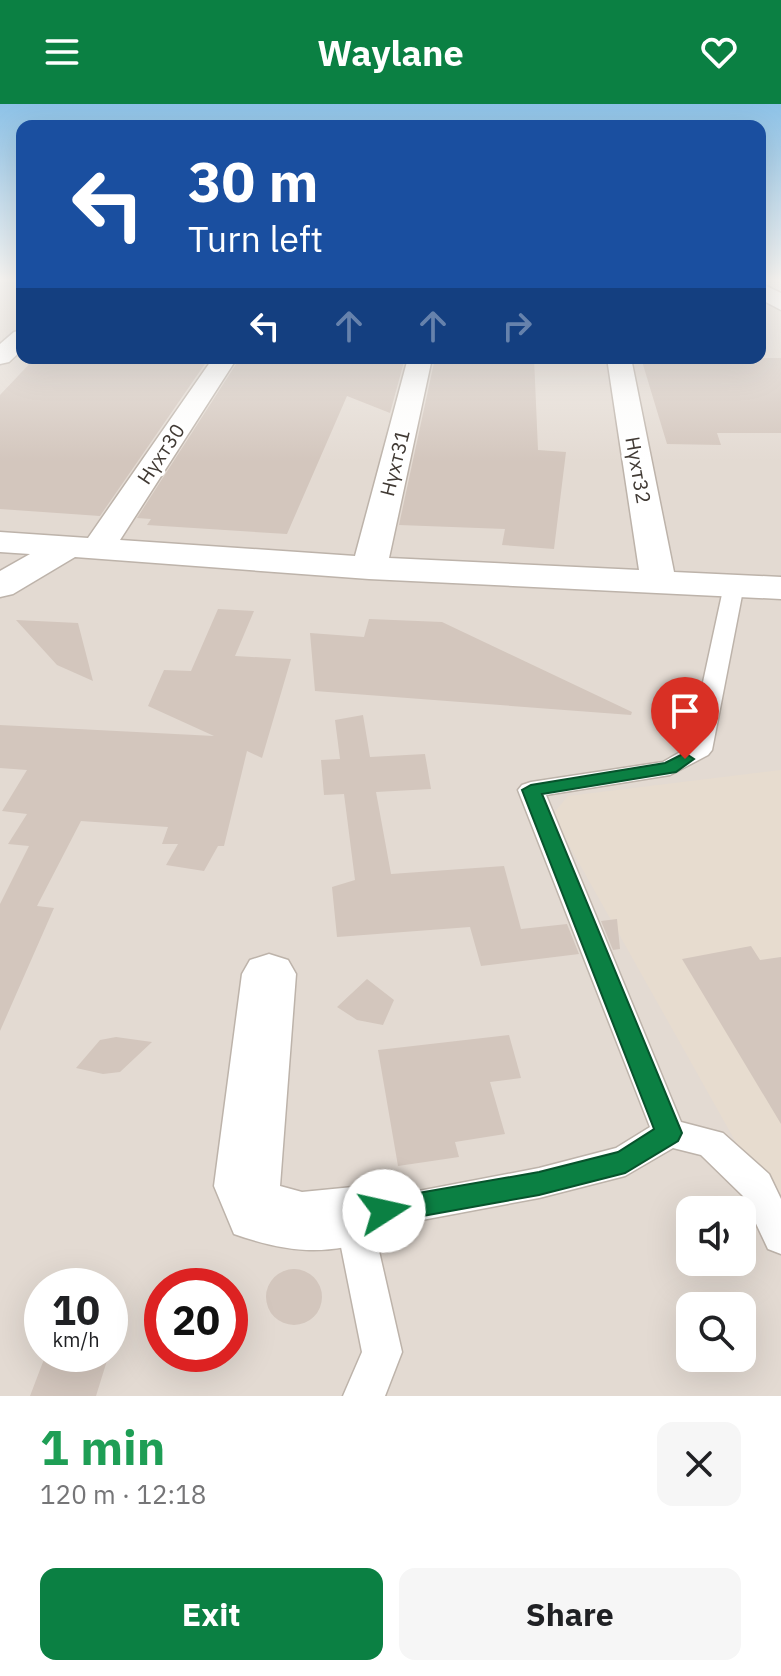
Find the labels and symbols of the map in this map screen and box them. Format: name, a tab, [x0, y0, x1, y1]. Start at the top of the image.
street label: Нүхт30	[131, 418, 191, 489]
street label: Нүхт31	[373, 427, 416, 499]
street label: Нүхт32	[619, 434, 658, 506]
pin	[651, 677, 719, 759]
position arrow	[342, 1169, 426, 1253]
speed limit sign: 20	[144, 1268, 248, 1372]

